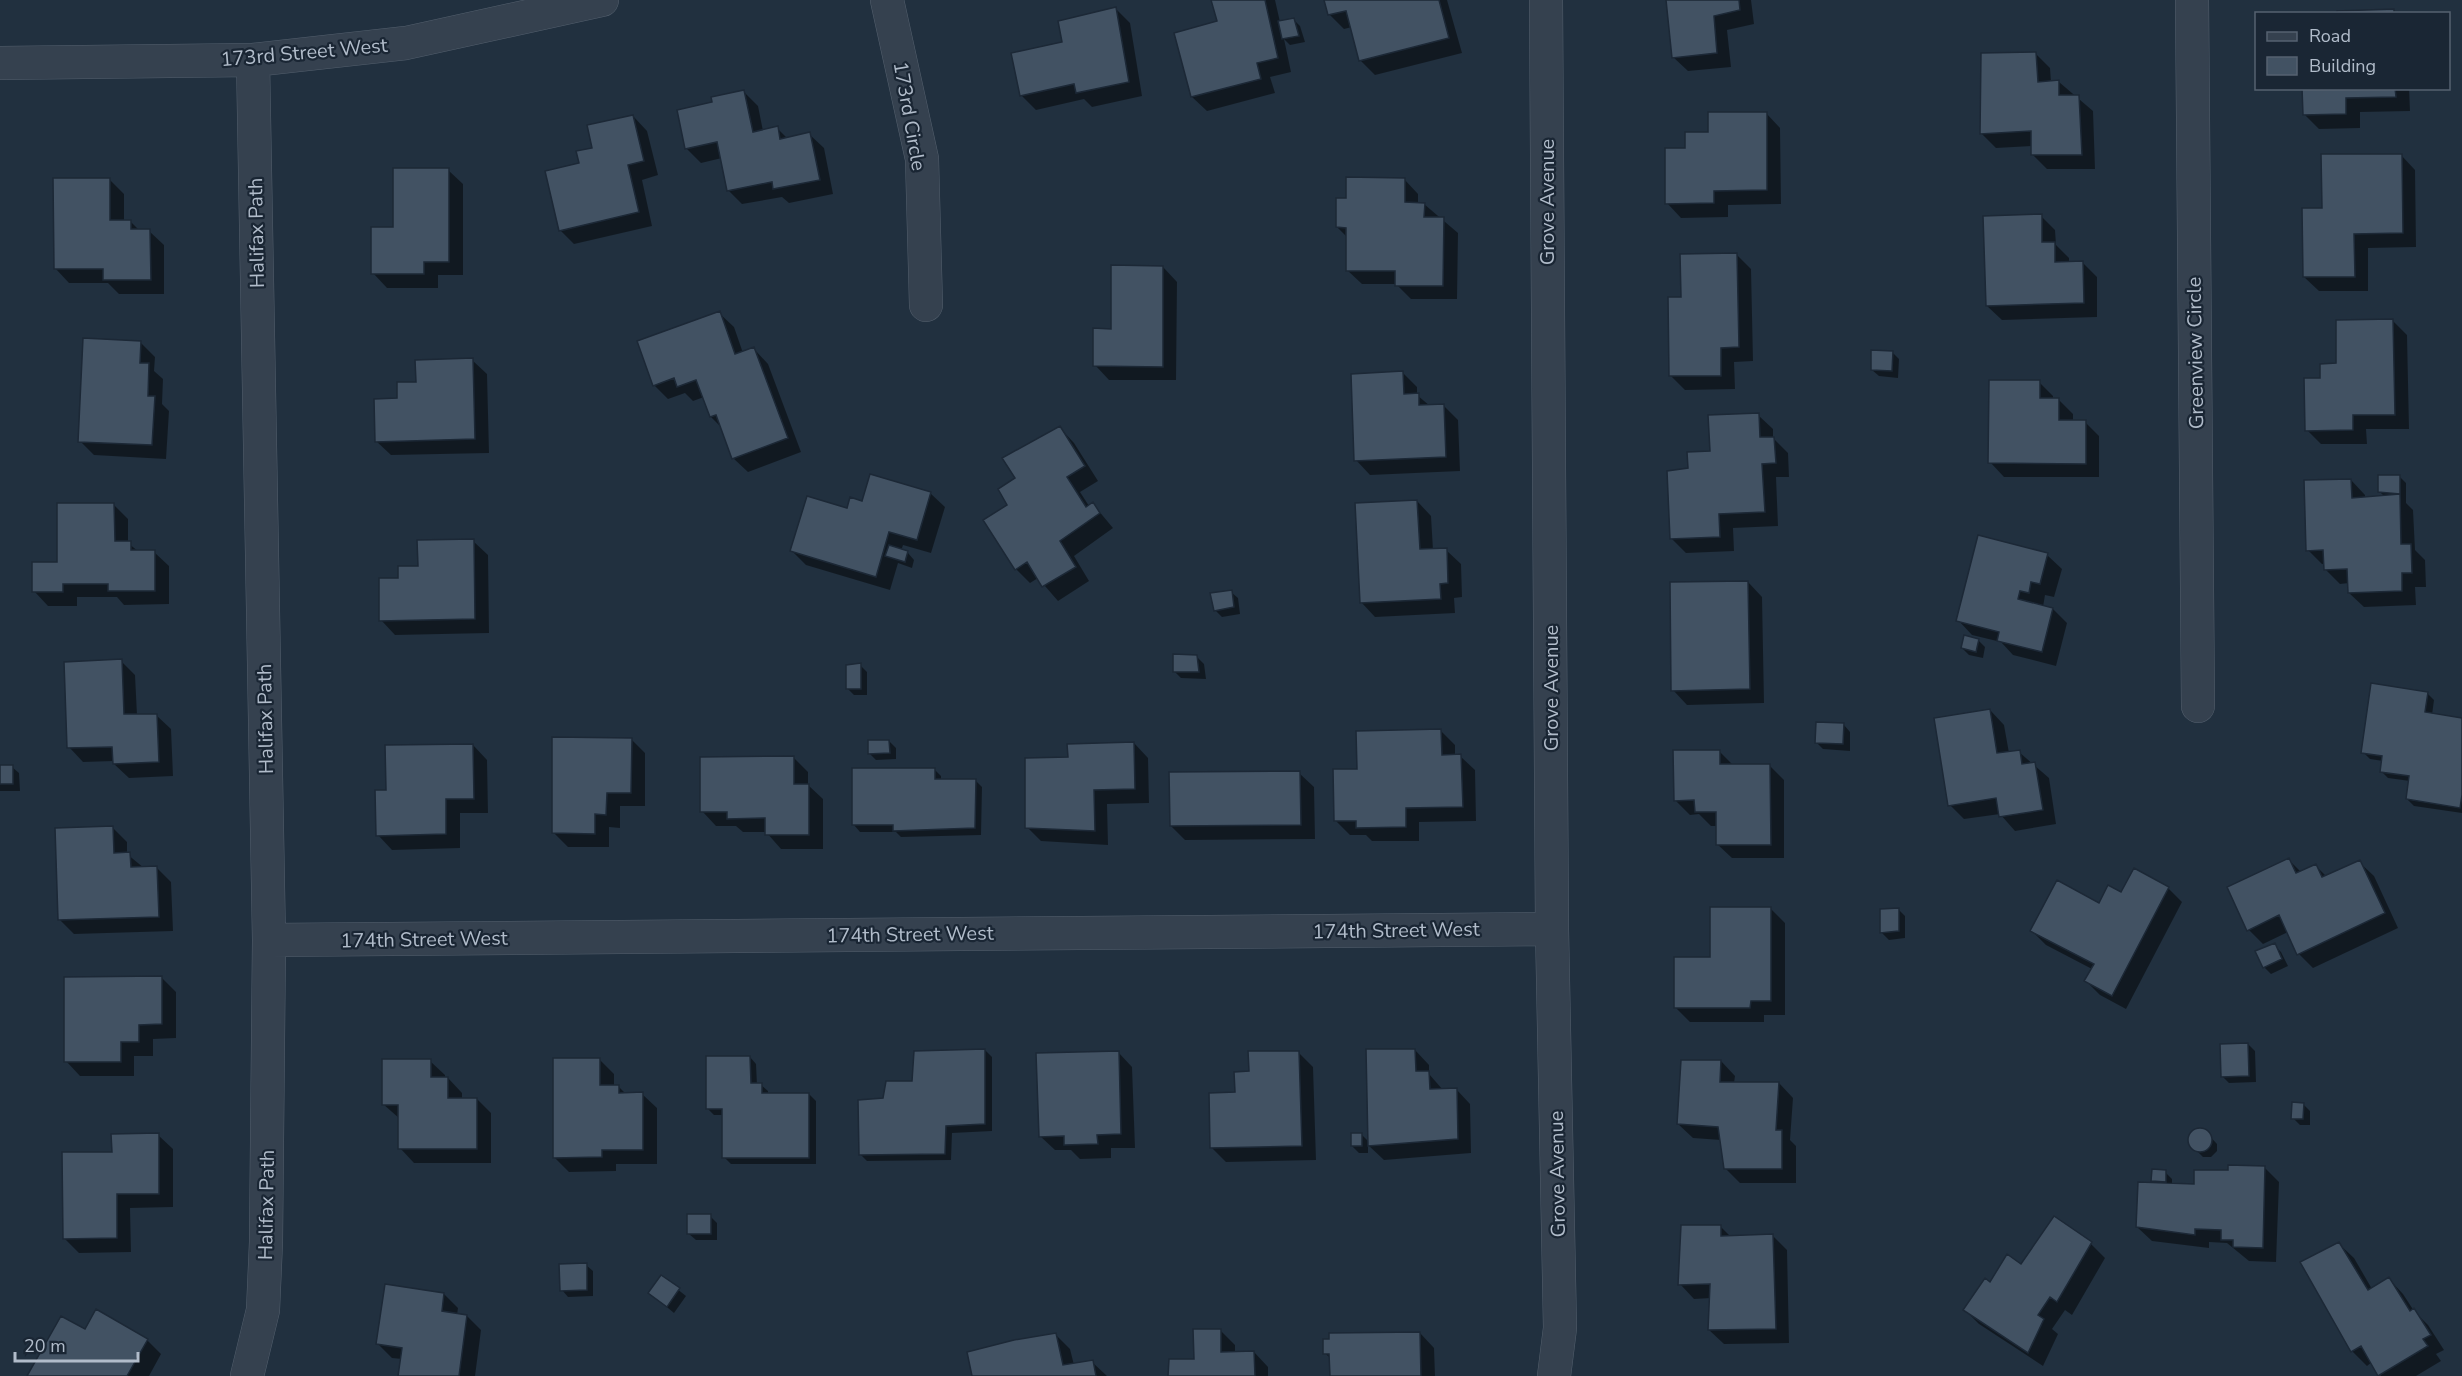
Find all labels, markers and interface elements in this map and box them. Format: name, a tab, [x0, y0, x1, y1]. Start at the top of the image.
legend	[2255, 12, 2450, 90]
text: Road	[2309, 24, 2351, 48]
street label: 173rd Street West	[219, 32, 390, 73]
text: Building	[2309, 54, 2376, 78]
street label: 173rd Circle	[887, 59, 932, 173]
street label: Grove Avenue	[1534, 139, 1561, 265]
street label: Halifax Path	[242, 178, 271, 288]
street label: Greenview Circle	[2181, 277, 2210, 429]
street label: Grove Avenue	[1538, 625, 1565, 751]
street label: Halifax Path	[251, 664, 280, 774]
street label: 174th Street West	[1312, 916, 1481, 945]
street label: 174th Street West	[826, 920, 995, 949]
street label: 174th Street West	[340, 925, 509, 954]
street label: Grove Avenue	[1543, 1110, 1572, 1237]
street label: Halifax Path	[252, 1150, 281, 1260]
scale bar	[15, 1325, 138, 1363]
text: 20 m	[24, 1334, 66, 1358]

